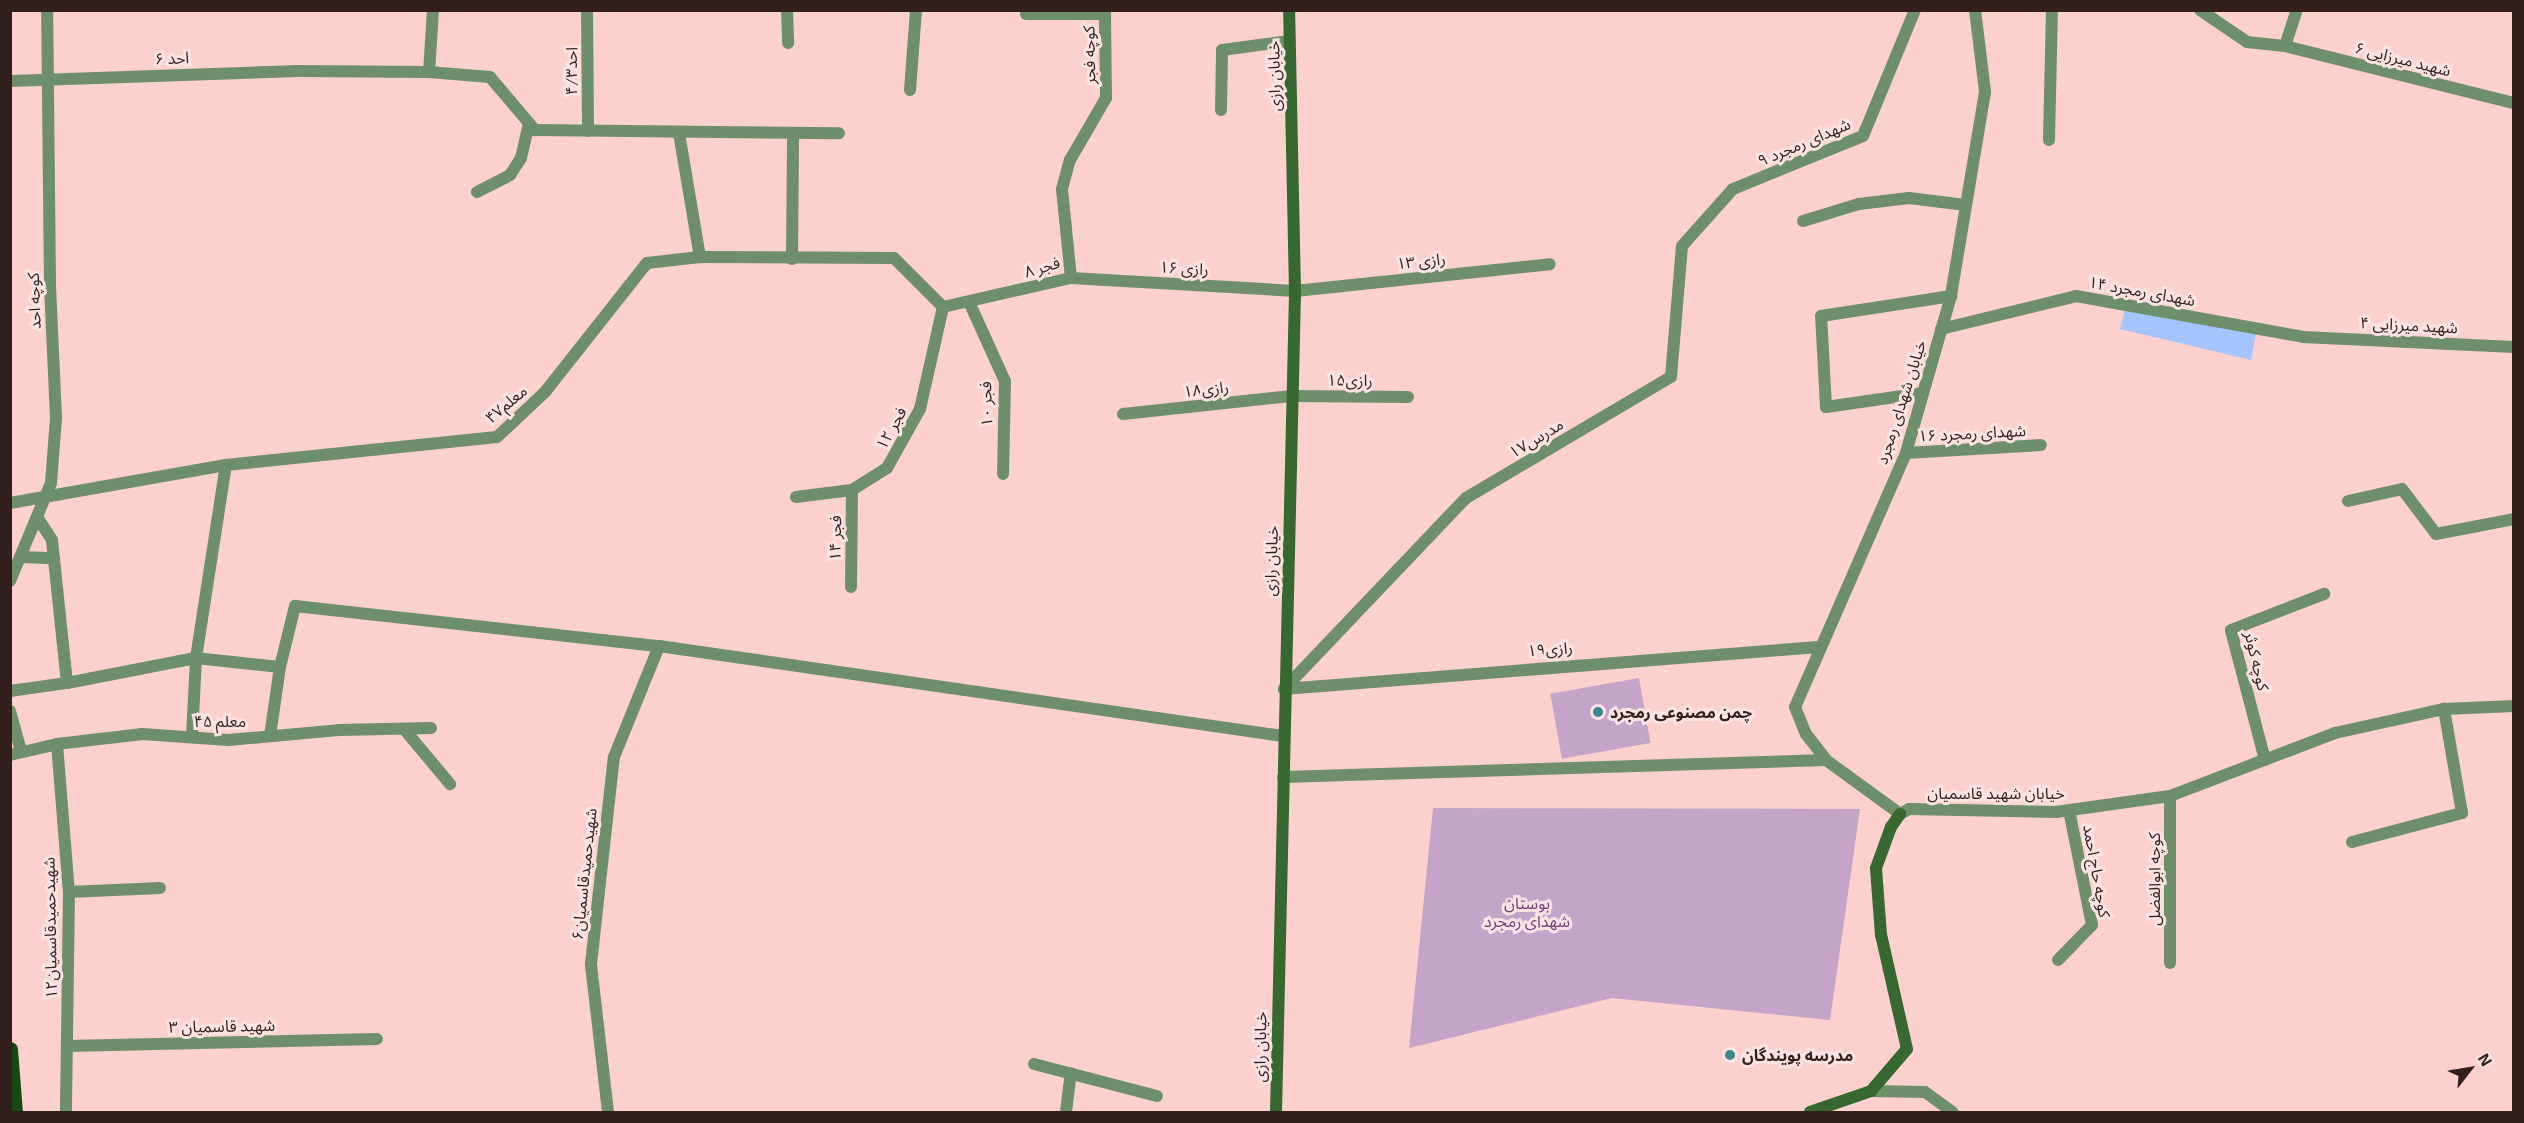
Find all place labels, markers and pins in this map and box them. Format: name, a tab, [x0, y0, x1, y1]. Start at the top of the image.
place label: چمن مصنوعی رمجرد	[1610, 702, 1752, 722]
marker: چمن مصنوعی رمجرد	[1591, 705, 1605, 719]
place label: مدرسه پویندگان	[1742, 1045, 1853, 1065]
marker: مدرسه پویندگان	[1723, 1048, 1737, 1062]

